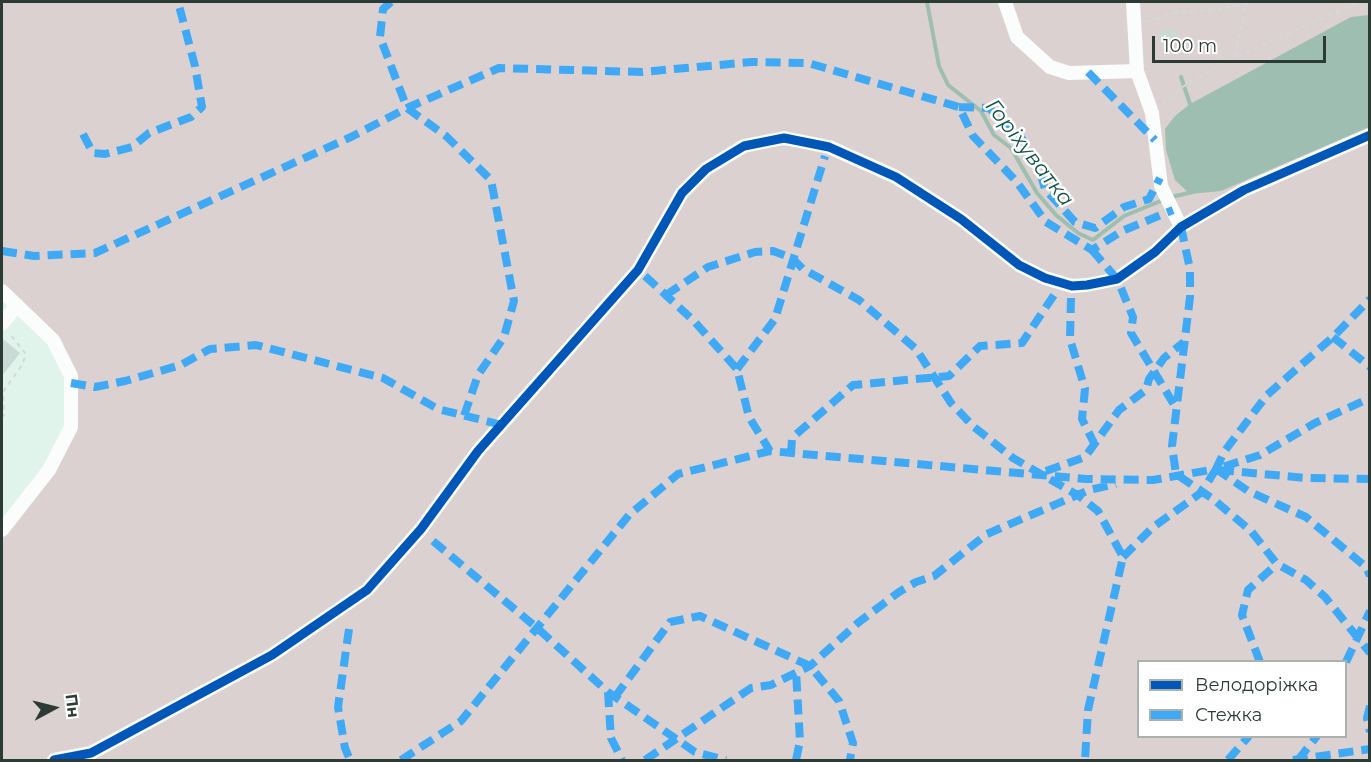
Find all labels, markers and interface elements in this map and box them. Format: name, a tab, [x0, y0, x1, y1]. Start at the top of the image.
scale bar	[1155, 24, 1329, 62]
text: 100 m	[1163, 35, 1217, 57]
water label: Горіхуватка	[979, 94, 1079, 212]
legend	[1137, 660, 1347, 738]
text: Велодоріжка	[1195, 674, 1318, 696]
north arrow	[24, 678, 84, 738]
text: Пн	[61, 693, 83, 719]
text: Стежка	[1195, 704, 1262, 726]

